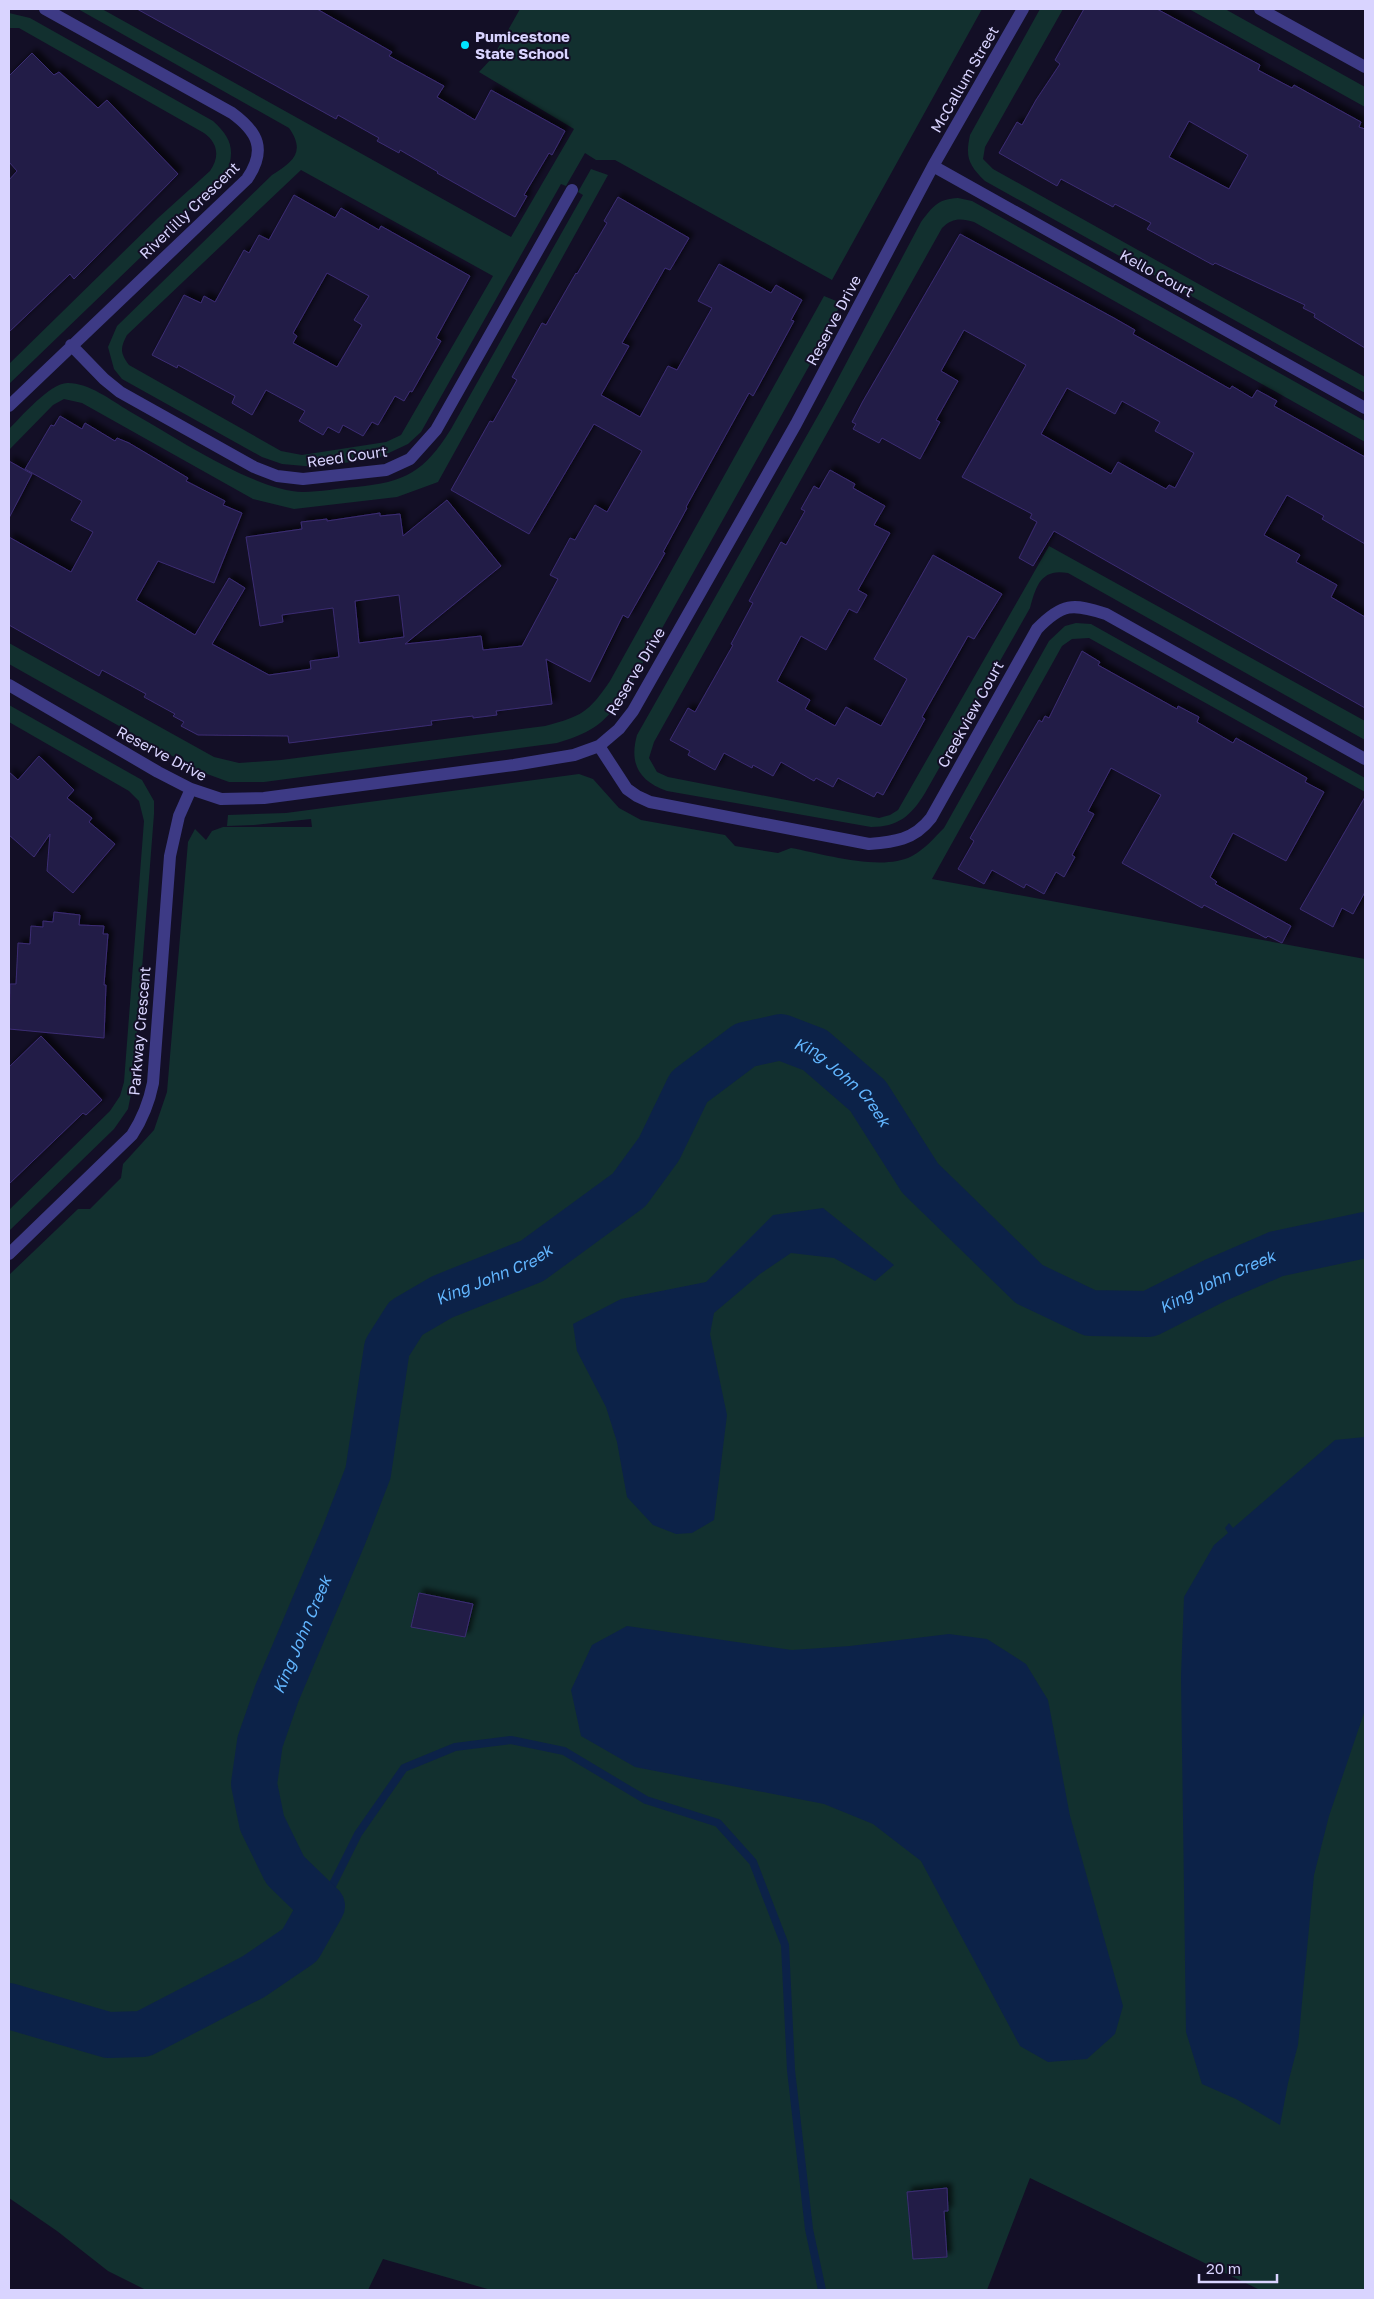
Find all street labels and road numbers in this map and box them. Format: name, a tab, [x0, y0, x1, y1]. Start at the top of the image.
street label: McCallum Street	[926, 23, 1002, 135]
street label: Riverlilly Crescent	[135, 158, 243, 262]
street label: Kello Court	[1117, 245, 1197, 301]
street label: Reserve Drive	[802, 272, 864, 368]
street label: Reed Court	[306, 441, 388, 471]
street label: Reserve Drive	[602, 623, 668, 718]
street label: Creekview Court	[933, 657, 1007, 771]
street label: Reserve Drive	[114, 722, 210, 784]
street label: Parkway Crescent	[124, 966, 154, 1096]

